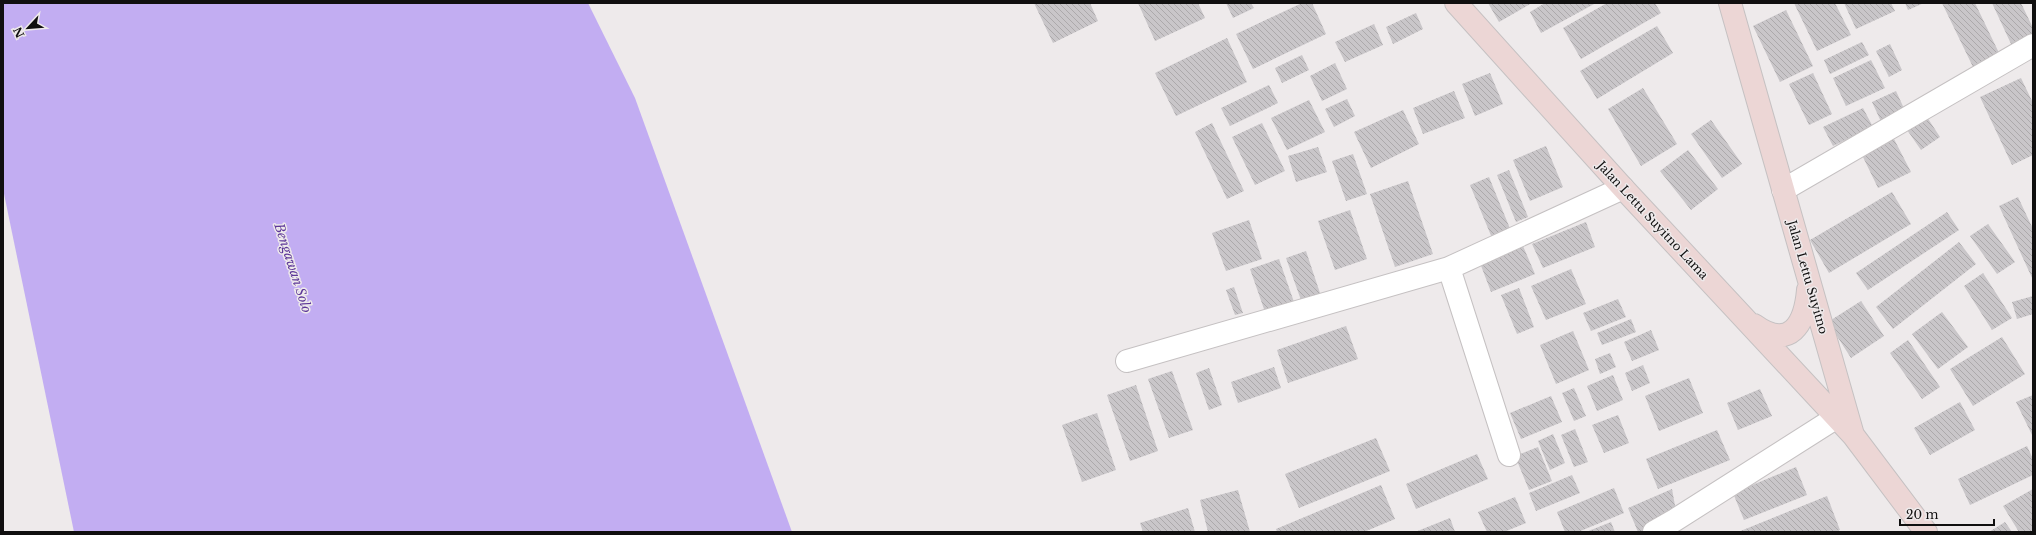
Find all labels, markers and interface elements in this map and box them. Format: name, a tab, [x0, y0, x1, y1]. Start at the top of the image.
north arrow	[8, 8, 48, 48]
text: N	[10, 24, 28, 40]
street label: Jalan Lettu Suyitno Lama	[1593, 156, 1712, 282]
street label: Jalan Lettu Suyitno	[1784, 216, 1831, 336]
water label: Bengawan Solo	[270, 220, 316, 315]
scale bar	[1900, 501, 1994, 527]
text: 20 m	[1906, 507, 1938, 522]

